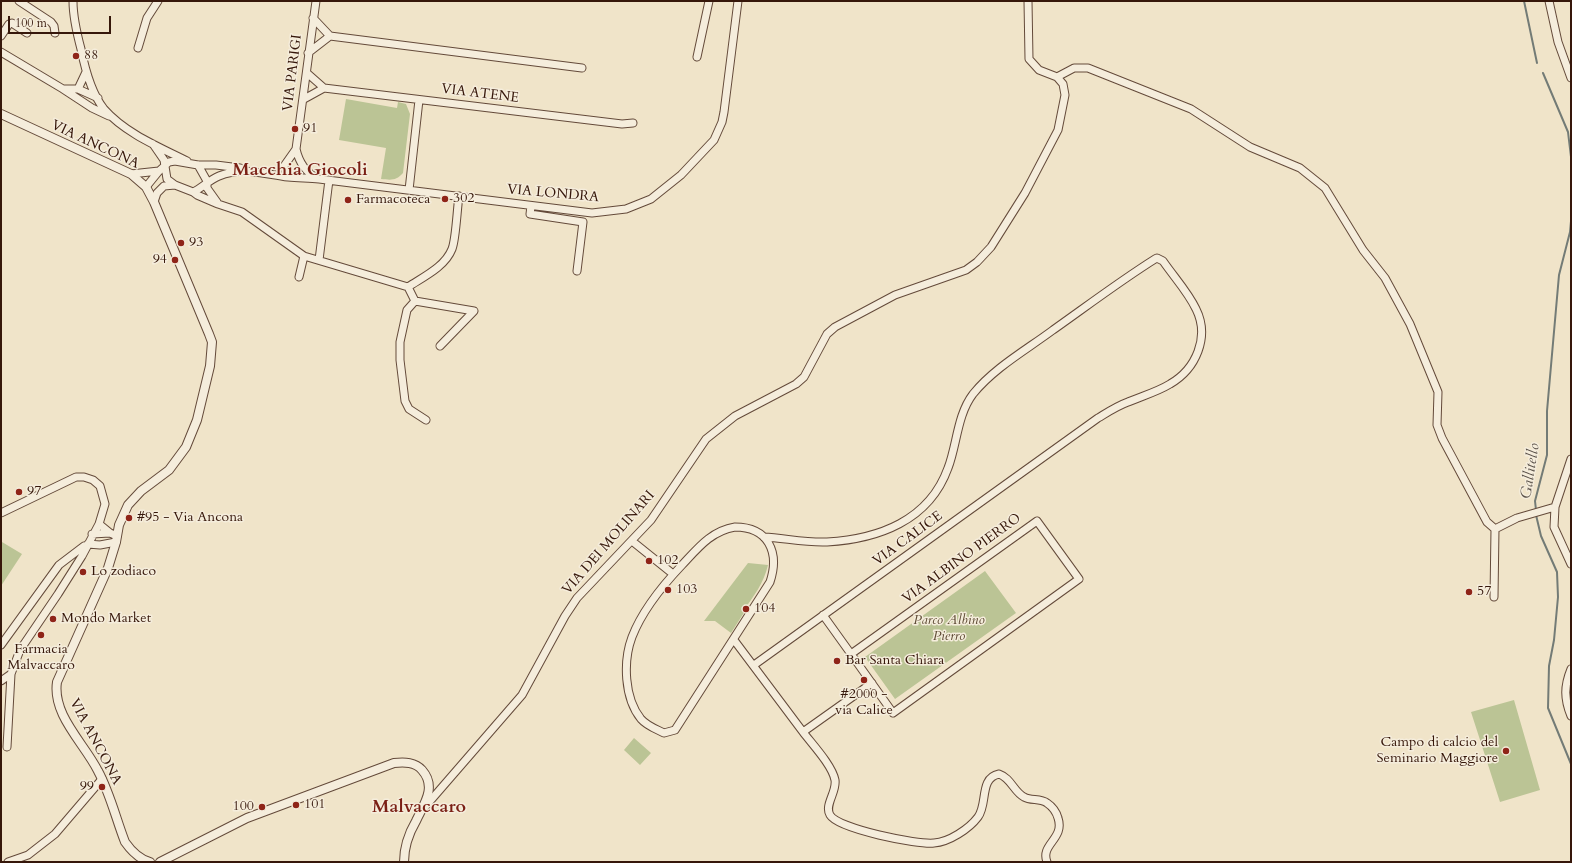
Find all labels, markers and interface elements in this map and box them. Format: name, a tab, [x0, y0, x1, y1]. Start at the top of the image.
scale bar	[10, 8, 113, 34]
text: 100 m	[15, 15, 47, 31]
street label: VIA PARIGI	[280, 34, 306, 112]
place label: 88	[84, 48, 98, 64]
marker: 88	[71, 51, 81, 61]
street label: VIA ATENE	[440, 81, 520, 107]
street label: VIA ANCONA	[48, 117, 142, 173]
place label: 91	[303, 121, 317, 137]
marker: 91	[290, 124, 300, 134]
district label: Macchia Giocoli	[232, 160, 368, 182]
street label: VIA LONDRA	[506, 182, 600, 206]
place label: 302	[453, 191, 475, 207]
place label: Farmacoteca	[356, 192, 430, 208]
marker: 302	[440, 194, 450, 204]
marker: Farmacoteca	[343, 195, 353, 205]
place label: 93	[189, 235, 203, 251]
marker: 93	[176, 238, 186, 248]
place label: 94	[153, 252, 167, 268]
marker: 94	[170, 255, 180, 265]
water label: Gallitello	[1518, 442, 1544, 500]
place label: 97	[27, 484, 41, 500]
marker: 97	[14, 487, 24, 497]
street label: VIA DEI MOLINARI	[559, 488, 659, 598]
street label: VIA CALICE	[870, 508, 946, 570]
place label: #95 - Via Ancona	[137, 510, 243, 526]
street label: VIA ALBINO PIERRO	[899, 510, 1025, 608]
marker: #95 - Via Ancona	[124, 513, 134, 523]
place label: 102	[657, 553, 679, 569]
marker: 102	[644, 556, 654, 566]
place label: Lo zodiaco	[91, 564, 156, 580]
marker: Lo zodiaco	[78, 567, 88, 577]
place label: 103	[676, 582, 698, 598]
place label: 57	[1477, 584, 1491, 600]
marker: 103	[663, 585, 673, 595]
marker: 57	[1464, 587, 1474, 597]
place label: 104	[754, 601, 776, 617]
marker: 104	[741, 604, 751, 614]
place label: Mondo Market	[61, 611, 151, 627]
park label: Parco Albino Pierro	[913, 613, 985, 646]
marker: Mondo Market	[48, 614, 58, 624]
marker: Farmacia Malvaccaro	[36, 630, 46, 640]
place label: Farmacia Malvaccaro	[7, 642, 75, 674]
place label: Bar Santa Chiara	[845, 653, 944, 669]
marker: Bar Santa Chiara	[832, 656, 842, 666]
marker: #2000 - via Calice	[859, 675, 869, 685]
place label: #2000 - via Calice	[835, 687, 893, 720]
street label: VIA ANCONA	[65, 696, 125, 788]
place label: Campo di calcio del Seminario Maggiore	[1377, 735, 1498, 768]
marker: Campo di calcio del Seminario Maggiore	[1501, 746, 1511, 756]
place label: 99	[80, 779, 94, 795]
marker: 99	[97, 782, 107, 792]
place label: 101	[304, 797, 326, 813]
district label: Malvaccaro	[372, 797, 466, 819]
place label: 100	[232, 799, 254, 815]
marker: 101	[291, 800, 301, 810]
marker: 100	[257, 802, 267, 812]

